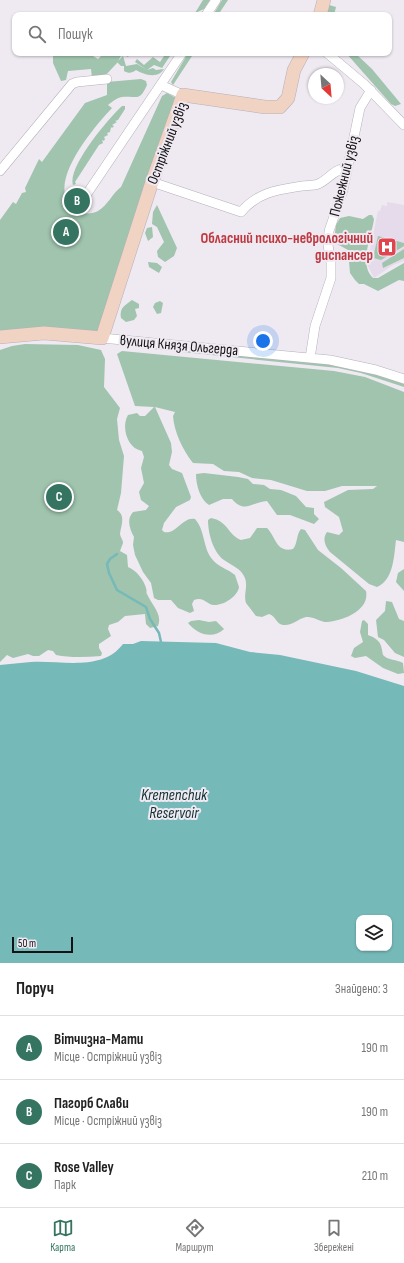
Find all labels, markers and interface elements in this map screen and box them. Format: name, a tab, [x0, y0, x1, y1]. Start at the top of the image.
search box	[12, 12, 392, 56]
icon: search	[26, 23, 48, 45]
text: Пошук	[58, 25, 93, 44]
north arrow	[308, 68, 344, 104]
street label: Остріжний узвіз	[143, 99, 192, 187]
street label: Пожежний узвіз	[325, 134, 364, 219]
pin: B	[64, 186, 90, 216]
pin: A	[53, 217, 79, 247]
place label: Обласний психо-неврологічний диспансер	[201, 229, 373, 265]
hospital icon: Обласний психо-неврологічний диспансер	[376, 236, 398, 258]
street label: вулиця Князя Ольгерда	[119, 331, 239, 360]
your location	[253, 331, 273, 351]
pin: C	[46, 482, 72, 512]
water label: Kremenchuk Reservoir	[141, 786, 208, 823]
map controls	[356, 915, 392, 951]
button: layers	[356, 915, 392, 951]
scale bar	[12, 935, 73, 954]
text: 50 m	[18, 937, 36, 950]
text: Поруч	[16, 979, 54, 999]
text: Знайдено: 3	[335, 981, 388, 997]
text: Вітчизна-Мати	[54, 1030, 143, 1049]
text: A	[26, 1040, 32, 1056]
text: 190 m	[361, 1040, 388, 1056]
text: Місце · Остріжний узвіз	[54, 1049, 162, 1065]
text: Пагорб Слави	[54, 1094, 129, 1113]
text: B	[26, 1104, 32, 1120]
text: 190 m	[361, 1104, 388, 1120]
text: Місце · Остріжний узвіз	[54, 1113, 162, 1129]
text: Rose Valley	[54, 1158, 114, 1177]
text: C	[26, 1168, 32, 1184]
text: 210 m	[362, 1168, 388, 1184]
text: Парк	[54, 1177, 76, 1193]
tab: Карта	[50, 1217, 75, 1254]
tab: Маршрут	[176, 1217, 214, 1254]
tab: Збережені	[314, 1217, 354, 1254]

